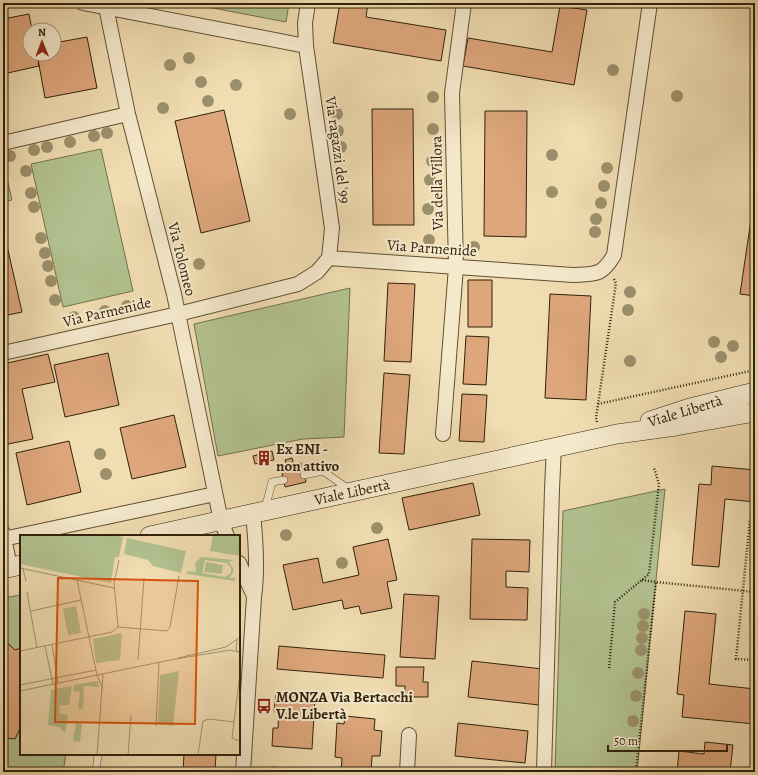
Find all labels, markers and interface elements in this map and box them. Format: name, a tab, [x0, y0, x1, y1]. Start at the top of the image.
north arrow	[22, 22, 62, 62]
text: N	[38, 25, 46, 40]
street label: Via ragazzi del '99	[320, 94, 355, 205]
street label: Via della Villora	[426, 135, 448, 232]
street label: Via Tolomeo	[163, 219, 201, 298]
street label: Via Parmenide	[385, 235, 478, 261]
street label: Via Parmenide	[60, 292, 153, 332]
street label: Viale Libertà	[644, 390, 725, 432]
place label: Ex ENI - non attivo	[276, 439, 340, 476]
building icon: Ex ENI - non attivo	[255, 449, 273, 467]
street label: Viale Libertà	[311, 474, 392, 510]
inset map	[20, 535, 240, 755]
place label: MONZA Via Bertacchi V.le Libertà	[275, 687, 414, 724]
bus stop icon: MONZA Via Bertacchi V.le Libertà	[255, 697, 273, 715]
scale bar	[608, 727, 727, 753]
text: 50 m	[614, 733, 638, 749]

